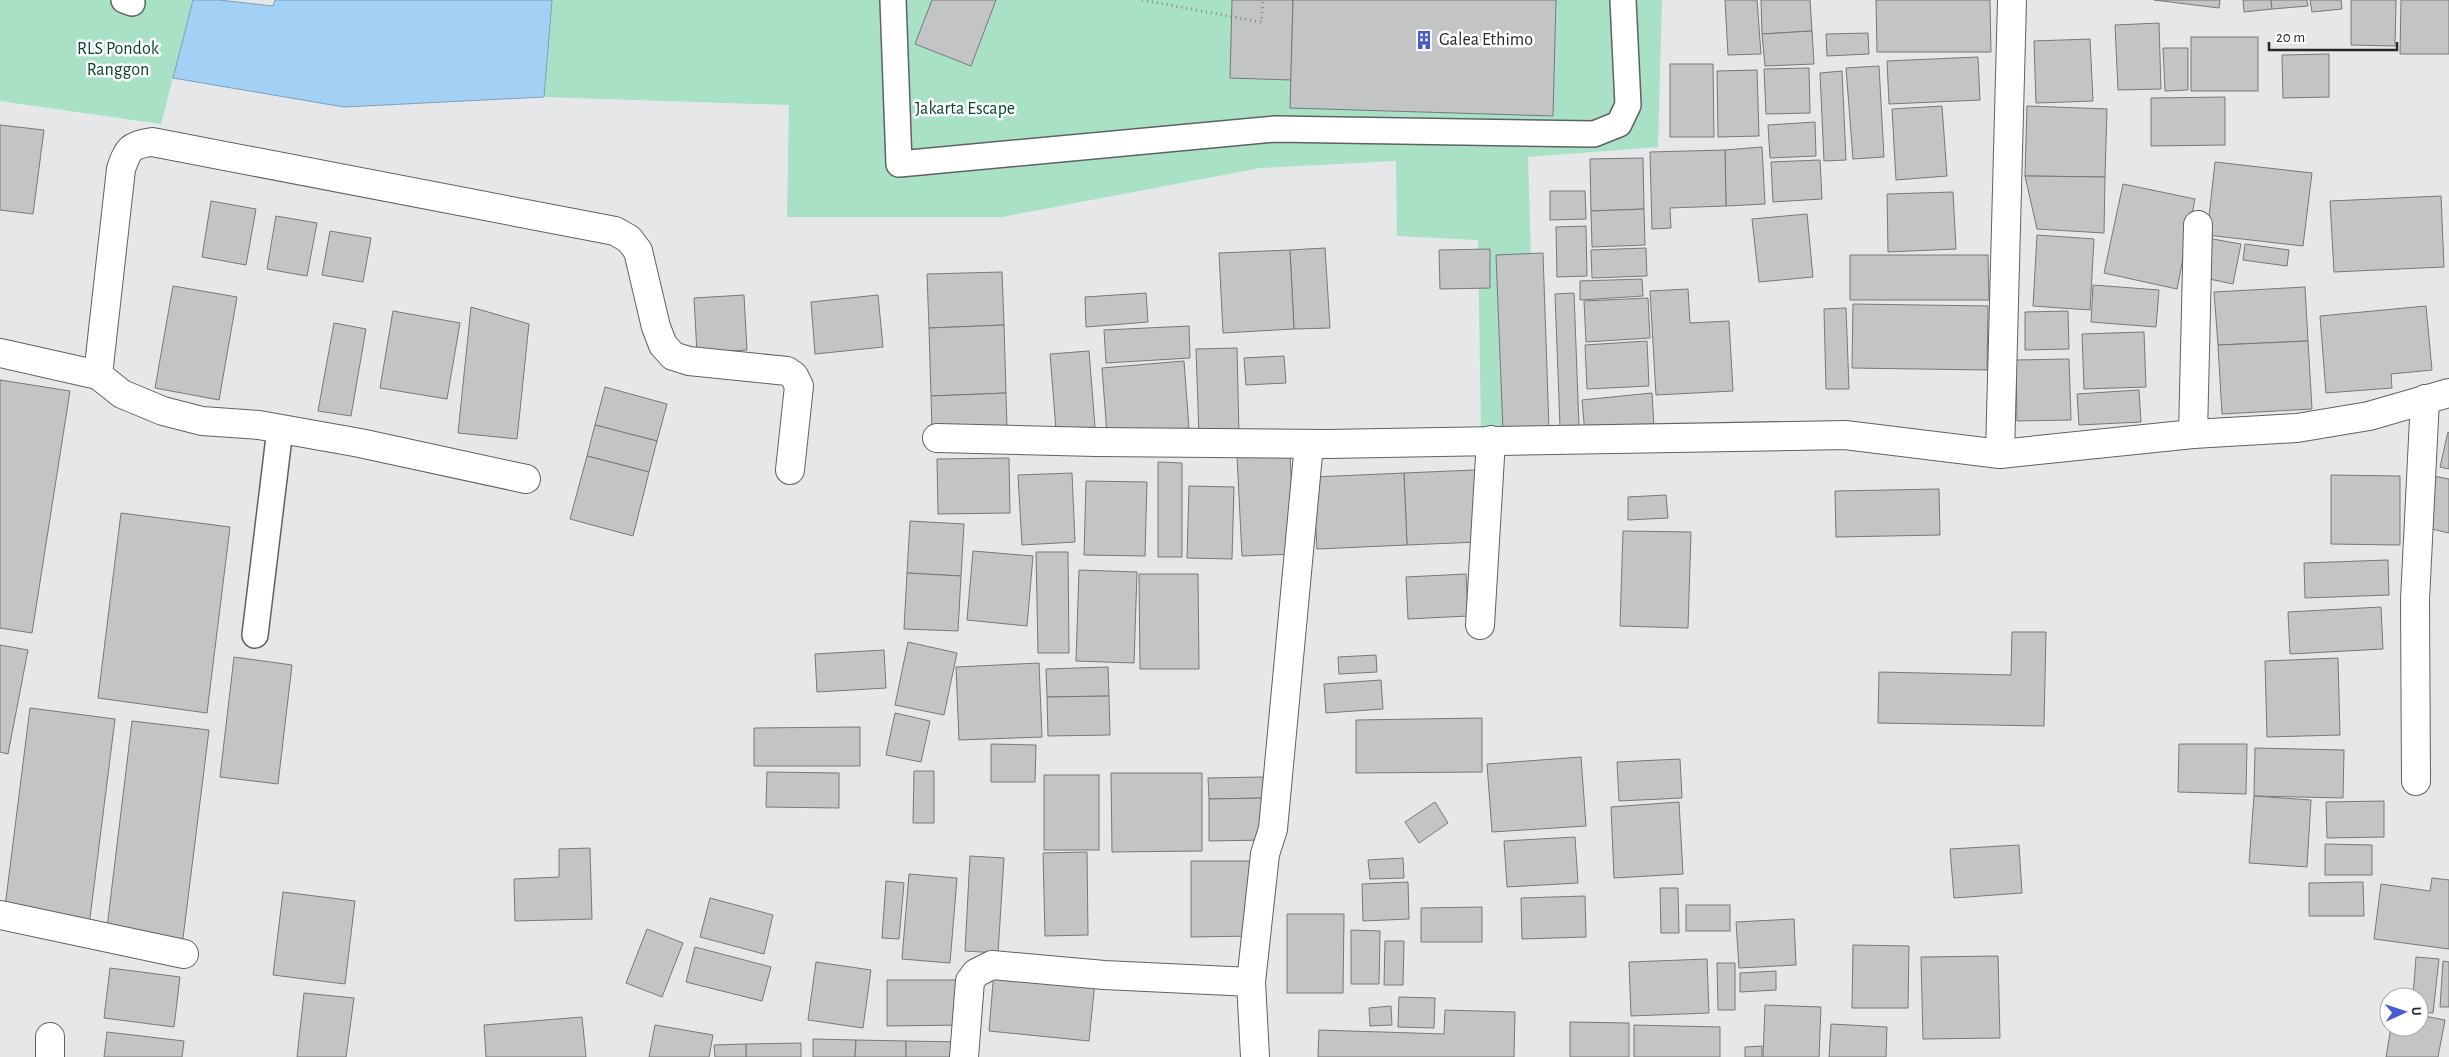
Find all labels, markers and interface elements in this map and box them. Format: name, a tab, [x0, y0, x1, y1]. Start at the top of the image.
scale bar	[2269, 20, 2396, 52]
building icon: Galea Ethimo	[1413, 29, 1435, 51]
text: 20 m	[2276, 30, 2305, 45]
place label: Galea Ethimo	[1439, 31, 1533, 49]
park label: RLS Pondok Ranggon	[77, 40, 160, 79]
park label: Jakarta Escape	[915, 100, 1015, 118]
north arrow	[2379, 987, 2429, 1037]
text: U	[2409, 1007, 2423, 1016]

